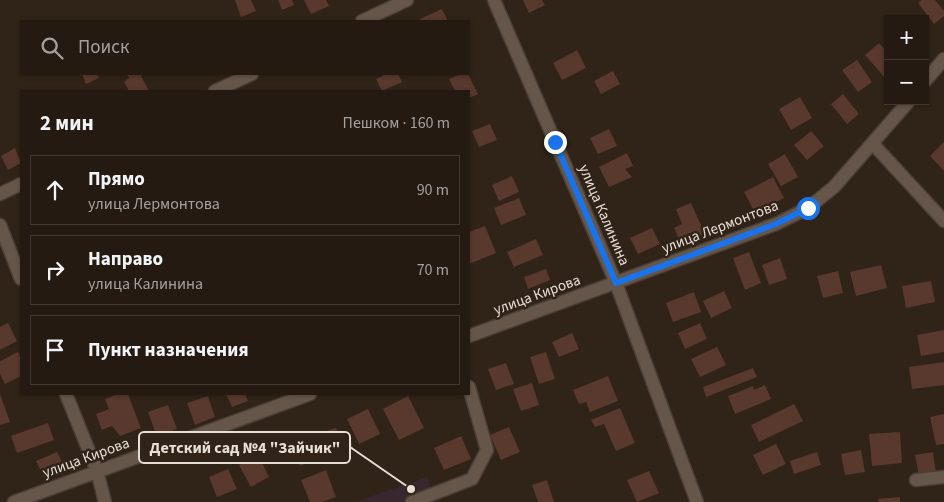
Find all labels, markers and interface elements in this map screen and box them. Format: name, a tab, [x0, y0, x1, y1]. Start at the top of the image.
map controls	[884, 15, 929, 105]
button: +	[884, 15, 929, 60]
search box	[20, 20, 470, 75]
icon: search	[38, 34, 66, 62]
text: Поиск	[78, 34, 129, 61]
button: −	[884, 60, 929, 105]
text: 2 мин	[40, 108, 94, 138]
text: Пешком · 160 m	[343, 112, 450, 134]
route end	[544, 131, 567, 154]
street label: улица Калинина	[573, 161, 635, 269]
text: Прямо	[88, 166, 145, 193]
icon: ahead	[41, 176, 69, 204]
text: 90 m	[417, 179, 449, 201]
text: улица Лермонтова	[88, 193, 220, 215]
street label: улица Лермонтова	[659, 195, 781, 259]
route start	[797, 197, 820, 220]
text: Направо	[88, 246, 163, 273]
icon: right	[41, 256, 69, 284]
text: 70 m	[417, 259, 449, 281]
street label: улица Кирова	[491, 270, 583, 320]
text: улица Калинина	[88, 273, 203, 295]
icon: arrive	[41, 336, 69, 364]
text: Пункт назначения	[88, 337, 249, 364]
callout: Детский сад №4 "Зайчик"	[139, 432, 350, 463]
street label: улица Кирова	[40, 433, 132, 483]
text: Детский сад №4 "Зайчик"	[150, 437, 340, 459]

